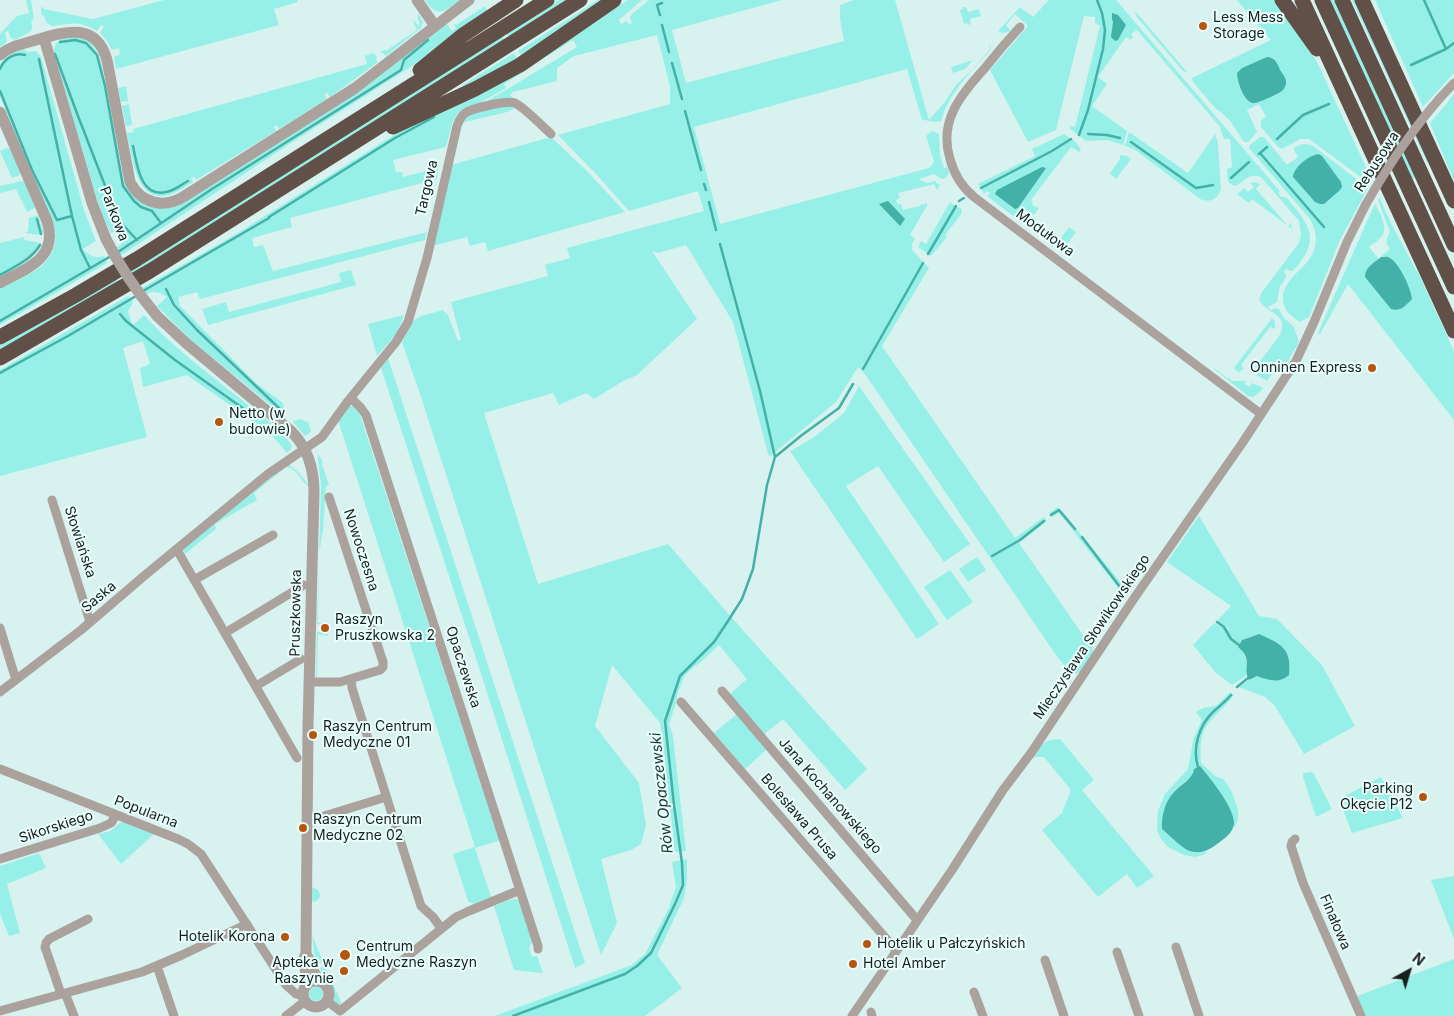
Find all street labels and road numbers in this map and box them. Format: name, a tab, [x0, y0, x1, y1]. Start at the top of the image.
street label: Rebusowa	[1351, 129, 1403, 195]
street label: Targowa	[412, 158, 442, 218]
street label: Parkowa	[96, 184, 132, 244]
street label: Modułowa	[1012, 206, 1078, 260]
street label: Słowiańska	[61, 504, 99, 580]
street label: Nowoczesna	[340, 507, 382, 593]
street label: Mieczysława Słowikowskiego	[1030, 551, 1154, 723]
street label: Pruszkowska	[287, 569, 305, 657]
street label: Saska	[78, 578, 120, 616]
street label: Opaczewska	[442, 624, 484, 710]
street label: Jana Kochanowskiego	[775, 734, 885, 858]
street label: Bolesława Prusa	[757, 770, 841, 864]
street label: Popularna	[112, 792, 180, 832]
street label: Sikorskiego	[17, 807, 95, 847]
street label: Finałowa	[1316, 892, 1354, 952]

